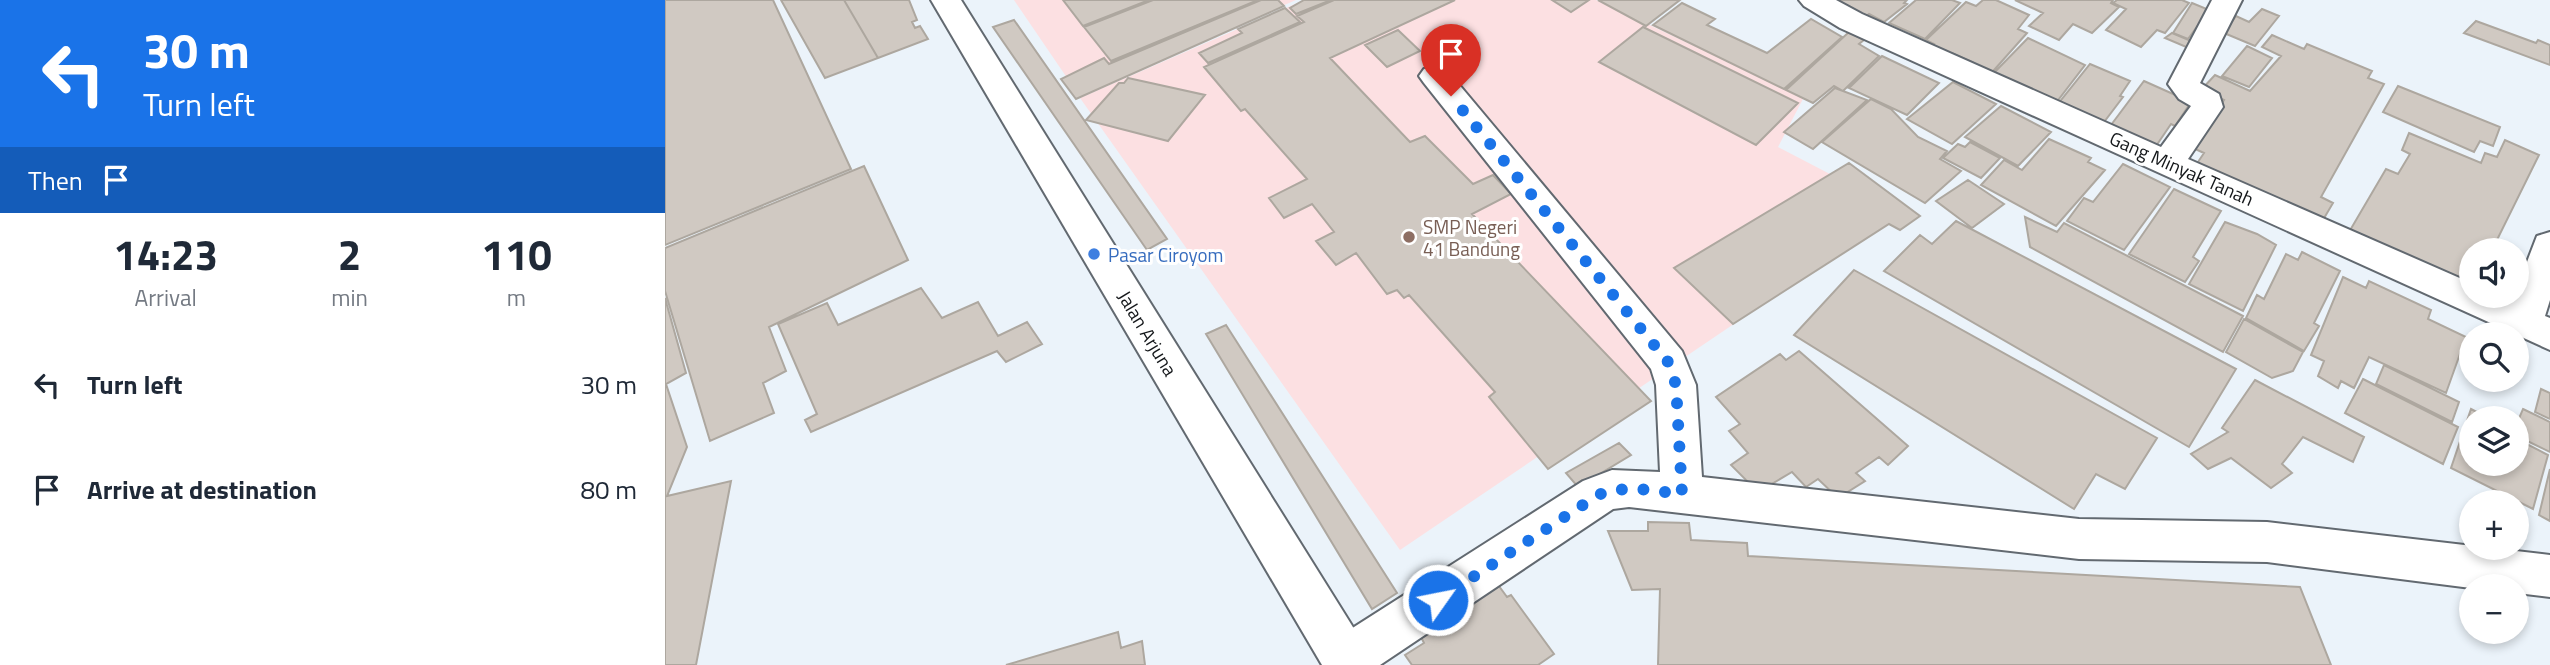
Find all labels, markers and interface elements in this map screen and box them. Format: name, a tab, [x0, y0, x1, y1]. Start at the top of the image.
text: 30 m	[143, 12, 250, 87]
pin	[1421, 24, 1481, 96]
icon: left	[28, 28, 119, 119]
icon: arrive	[1432, 35, 1470, 73]
text: Turn left	[143, 80, 255, 128]
street label: Gang Minyak Tanah	[2105, 123, 2259, 213]
text: Then	[28, 161, 83, 200]
icon: arrive	[97, 161, 135, 199]
place label: SMP Negeri 41 Bandung	[1423, 212, 1520, 263]
text: 14:23	[113, 222, 218, 286]
text: 2	[338, 222, 361, 286]
text: 110	[481, 222, 552, 286]
marker: SMP Negeri 41 Bandung	[1401, 229, 1417, 245]
map controls	[2459, 238, 2529, 644]
button: sound	[2459, 238, 2529, 308]
place label: Pasar Ciroyom	[1108, 240, 1223, 269]
marker: Pasar Ciroyom	[1086, 246, 1102, 262]
text: Arrival	[134, 280, 197, 315]
text: min	[331, 280, 368, 315]
text: m	[507, 280, 526, 315]
street label: Jalan Arjuna	[1111, 285, 1185, 382]
button: search	[2459, 322, 2529, 392]
text: Turn left	[87, 365, 182, 404]
text: 30 m	[580, 365, 637, 404]
icon: left	[28, 366, 66, 404]
button: layers	[2459, 406, 2529, 476]
text: Arrive at destination	[87, 470, 317, 509]
text: 80 m	[580, 470, 637, 509]
icon: arrive	[28, 471, 66, 509]
button: +	[2459, 490, 2529, 560]
position arrow	[1401, 563, 1475, 637]
button: −	[2459, 574, 2529, 644]

